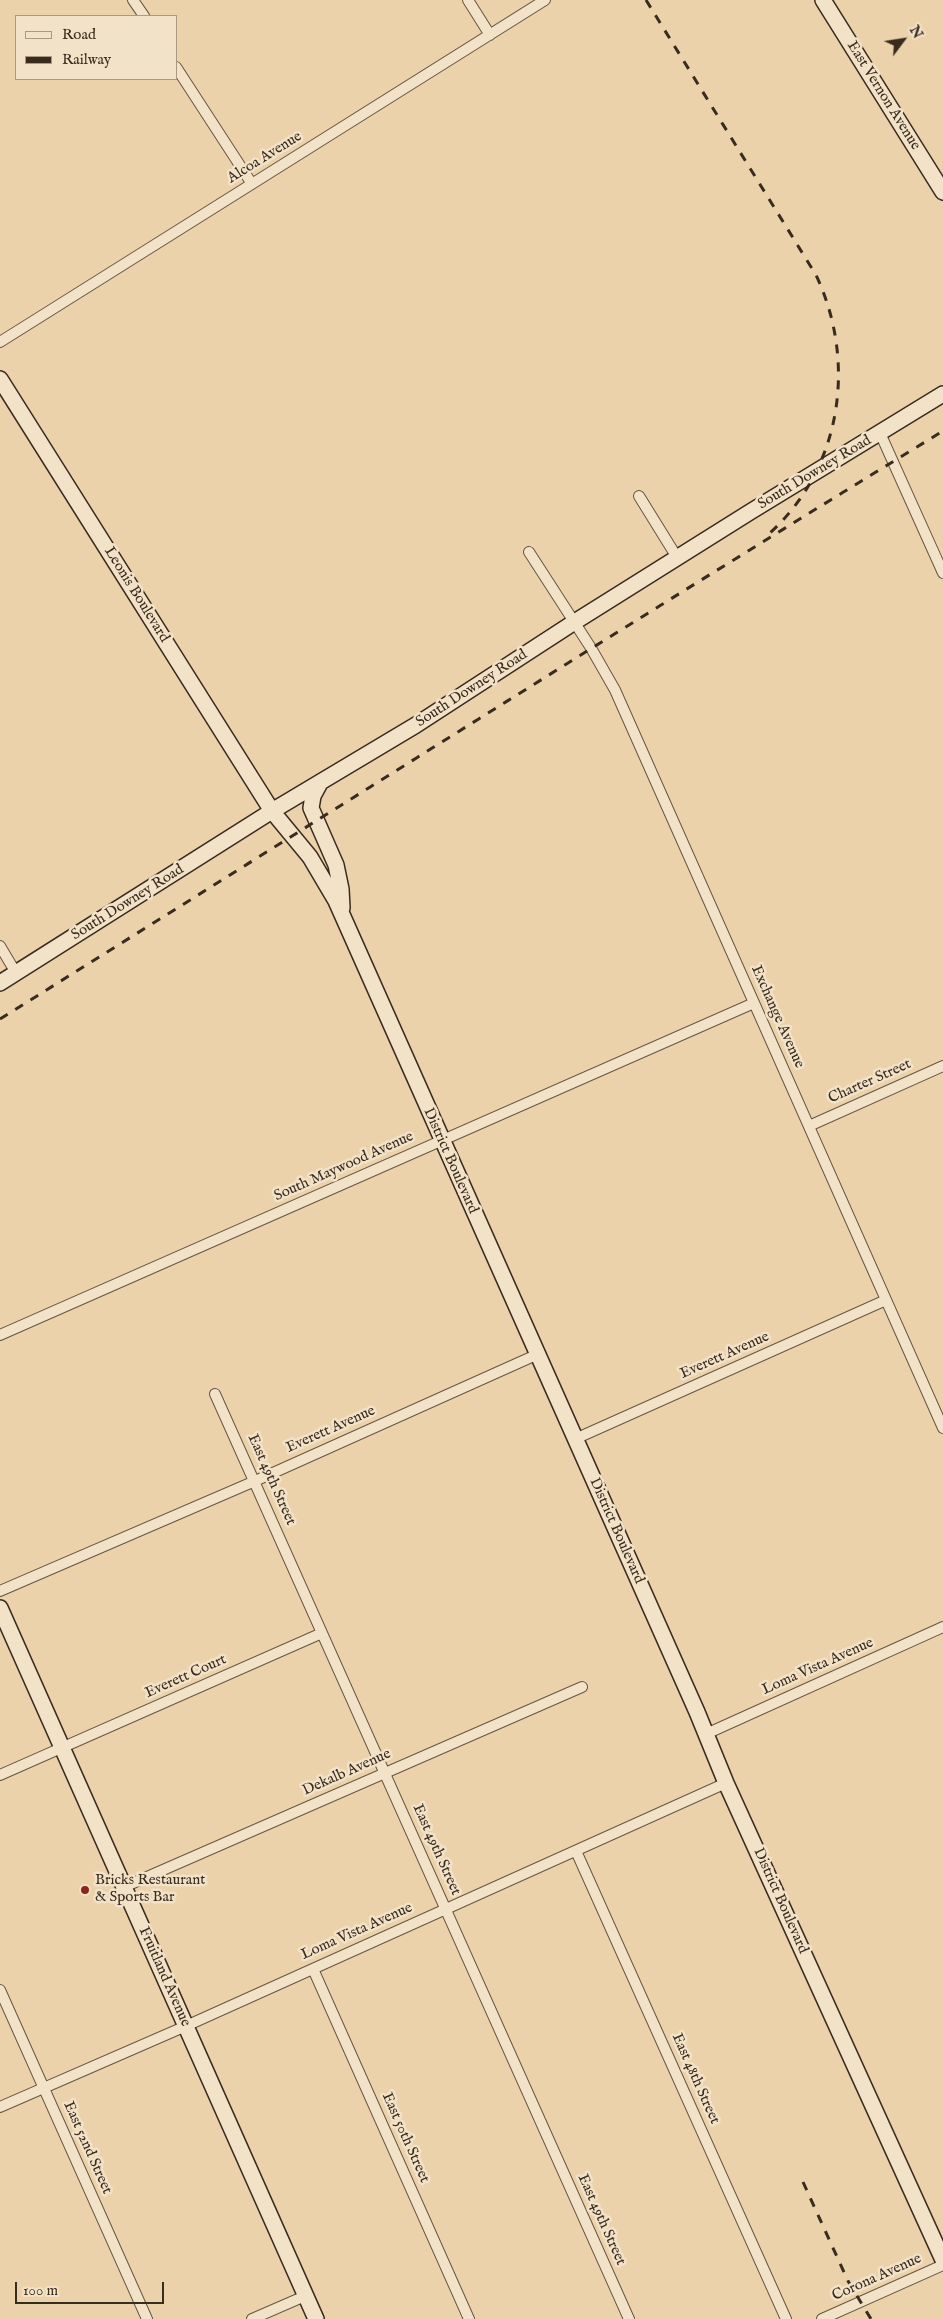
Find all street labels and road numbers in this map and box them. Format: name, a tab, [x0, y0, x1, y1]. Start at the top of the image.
street label: East Vernon Avenue	[842, 38, 924, 154]
street label: Alcoa Avenue	[224, 128, 306, 188]
street label: South Downey Road	[755, 432, 875, 514]
street label: Leonis Boulevard	[99, 544, 173, 646]
street label: South Downey Road	[413, 646, 531, 732]
street label: South Downey Road	[68, 861, 188, 945]
street label: Exchange Avenue	[746, 963, 808, 1071]
street label: Charter Street	[826, 1056, 914, 1108]
street label: District Boulevard	[419, 1105, 481, 1217]
street label: South Maywood Avenue	[271, 1128, 417, 1206]
street label: Everett Avenue	[678, 1328, 772, 1384]
street label: Everett Avenue	[284, 1402, 378, 1458]
street label: East 49th Street	[243, 1432, 299, 1528]
street label: District Boulevard	[585, 1475, 647, 1587]
street label: Loma Vista Avenue	[759, 1634, 877, 1700]
street label: Everett Court	[143, 1651, 229, 1703]
street label: Dekalb Avenue	[300, 1746, 394, 1800]
street label: East 49th Street	[408, 1802, 464, 1898]
street label: District Boulevard	[749, 1845, 811, 1957]
street label: Loma Vista Avenue	[298, 1899, 416, 1965]
street label: Fruitland Avenue	[134, 1924, 194, 2030]
street label: East 48th Street	[667, 2031, 723, 2127]
street label: East 50th Street	[377, 2090, 433, 2186]
street label: East 52nd Street	[59, 2099, 115, 2197]
street label: East 49th Street	[573, 2172, 629, 2268]
street label: Corona Avenue	[830, 2250, 924, 2306]

